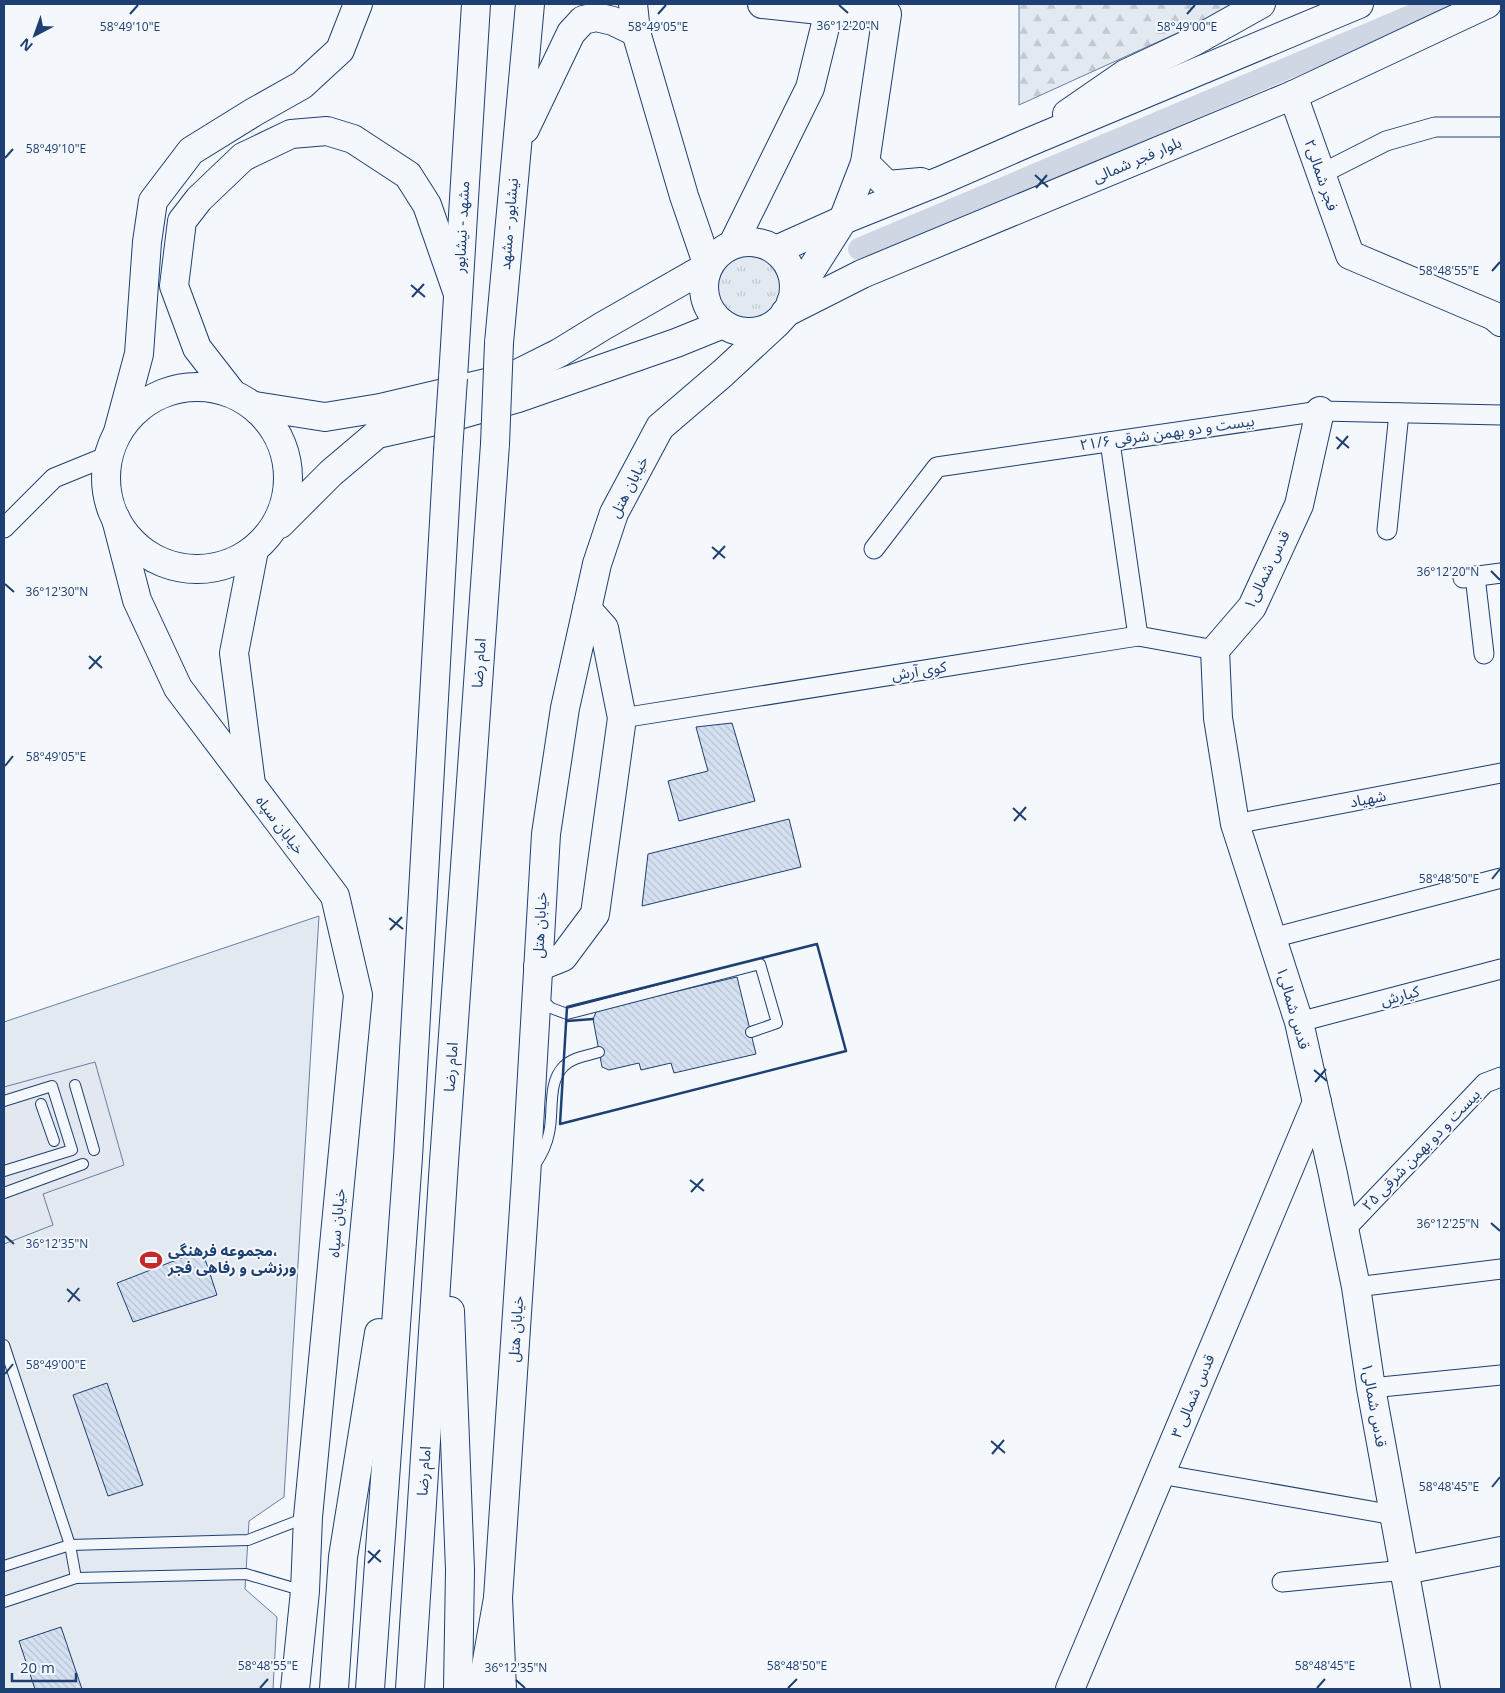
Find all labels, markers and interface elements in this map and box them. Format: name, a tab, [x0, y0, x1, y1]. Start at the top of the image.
north arrow	[10, 10, 60, 60]
text: 36°12'20"N	[817, 17, 879, 34]
text: 58°49'10"E	[100, 18, 160, 35]
text: 58°49'05"E	[628, 18, 688, 35]
text: 58°49'00"E	[1157, 18, 1217, 35]
text: N	[16, 34, 37, 56]
street label: بلوار فجر شمالی	[1089, 131, 1184, 187]
street label: فجر شمالی۲	[1300, 136, 1344, 213]
text: 58°49'10"E	[26, 140, 86, 157]
street label: نیشابور - مشهد	[494, 177, 522, 271]
street label: مشهد - نیشابور	[449, 180, 473, 275]
text: 58°48'55"E	[1419, 262, 1479, 279]
street label: بیست و دو بهمن شرقی ۲۱/۶	[1078, 410, 1256, 454]
street label: خیابان هتل	[604, 452, 652, 521]
street label: قدس شمالی۱	[1238, 527, 1294, 612]
text: 36°12'20"N	[1417, 563, 1479, 580]
text: 36°12'30"N	[26, 583, 88, 600]
street label: امام رضا	[466, 637, 492, 689]
street label: کوی آرش	[890, 656, 949, 684]
text: 58°49'05"E	[26, 748, 86, 765]
street label: شهیاد	[1348, 785, 1388, 811]
street label: خیابان سپاه	[251, 791, 310, 859]
text: 58°48'50"E	[1419, 870, 1479, 887]
street label: خیابان هتل	[527, 891, 551, 959]
street label: قدس شمالی۱	[1273, 964, 1315, 1052]
street label: کیارش	[1378, 980, 1422, 1010]
street label: امام رضا	[438, 1041, 464, 1093]
street label: بیست و دو بهمن شرقی ۲۵	[1357, 1084, 1484, 1215]
street label: خیابان سپاه	[323, 1187, 350, 1258]
text: 36°12'25"N	[1417, 1215, 1479, 1232]
text: 36°12'35"N	[26, 1235, 88, 1252]
place label: مجموعه فرهنگی، ورزشی و رفاهی فجر	[167, 1240, 296, 1277]
sports icon: مجموعه فرهنگی، ورزشی و رفاهی فجر	[138, 1247, 164, 1273]
street label: خیابان هتل	[503, 1295, 527, 1363]
street label: قدس شمالی ۳	[1165, 1350, 1219, 1440]
text: 58°49'00"E	[26, 1356, 86, 1373]
street label: قدس شمالی۱	[1358, 1361, 1392, 1449]
street label: امام رضا	[411, 1445, 437, 1497]
text: 58°48'45"E	[1419, 1478, 1479, 1495]
scale bar	[12, 1650, 76, 1682]
text: 20 m	[20, 1657, 55, 1677]
text: 58°48'55"E	[238, 1657, 298, 1674]
text: 58°48'50"E	[767, 1657, 827, 1674]
text: 58°48'45"E	[1295, 1657, 1355, 1674]
text: 36°12'35"N	[485, 1659, 547, 1676]

